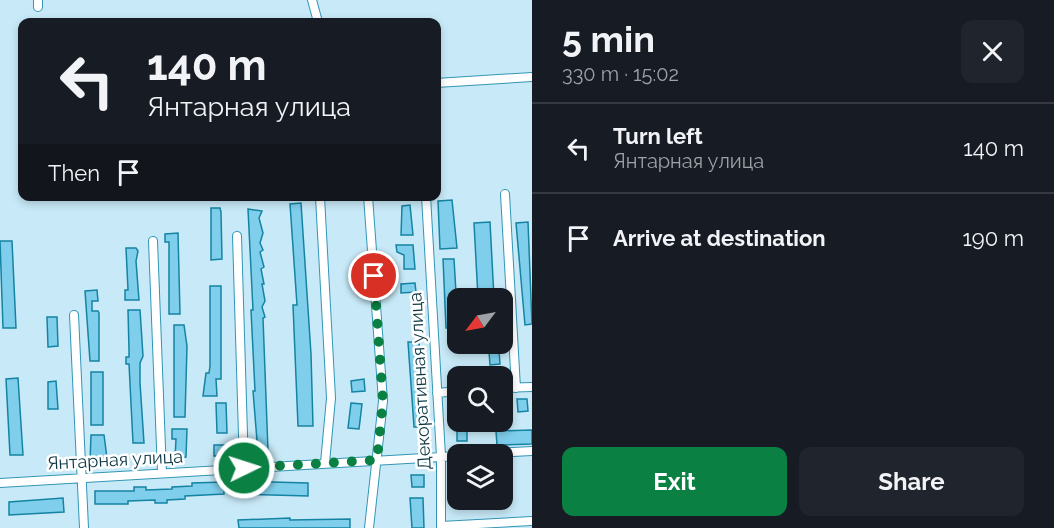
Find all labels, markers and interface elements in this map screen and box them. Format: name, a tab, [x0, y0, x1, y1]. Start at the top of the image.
text: 5 min	[562, 18, 655, 60]
button: close	[961, 20, 1024, 83]
text: 140 m	[147, 41, 267, 90]
icon: left	[48, 42, 126, 120]
text: 330 m · 15:02	[562, 62, 679, 86]
text: Янтарная улица	[147, 91, 351, 122]
text: Turn left	[613, 123, 703, 149]
icon: left	[562, 132, 595, 165]
text: 140 m	[963, 135, 1024, 161]
text: Янтарная улица	[613, 149, 764, 173]
icon: arrive	[112, 156, 145, 189]
text: Then	[48, 160, 100, 186]
icon: arrive	[562, 222, 595, 255]
text: Arrive at destination	[613, 225, 826, 251]
text: 190 m	[962, 225, 1024, 251]
pin	[348, 250, 399, 301]
icon: arrive	[357, 259, 390, 292]
north arrow	[447, 288, 513, 354]
map controls	[447, 288, 513, 510]
street label: Декоративная улица	[404, 292, 435, 470]
button: search	[447, 366, 513, 432]
position arrow	[212, 436, 276, 500]
button: layers	[447, 444, 513, 510]
street label: Янтарная улица	[46, 445, 183, 474]
button: Exit	[562, 447, 787, 516]
button: Share	[799, 447, 1024, 516]

